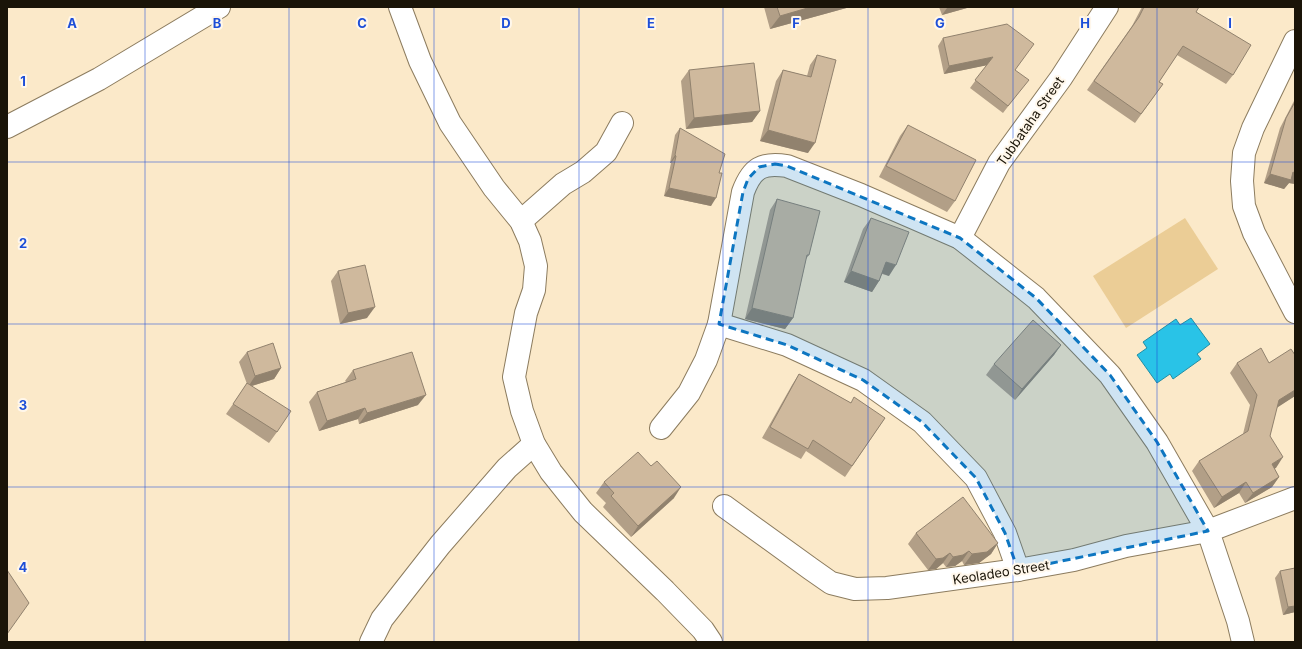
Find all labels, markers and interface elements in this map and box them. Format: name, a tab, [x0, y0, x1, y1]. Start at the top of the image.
text: A	[67, 15, 77, 31]
text: B	[213, 15, 222, 31]
text: C	[357, 15, 367, 31]
text: D	[501, 15, 511, 31]
text: E	[647, 15, 655, 31]
text: F	[792, 15, 800, 31]
text: G	[935, 15, 945, 31]
text: H	[1080, 15, 1090, 31]
text: I	[1228, 15, 1232, 31]
text: 1	[20, 73, 26, 89]
street label: Tubbataha Street	[993, 73, 1067, 169]
text: 2	[19, 235, 27, 251]
text: 3	[19, 397, 27, 413]
street label: Keoladeo Street	[951, 556, 1051, 588]
text: 4	[19, 559, 28, 575]

